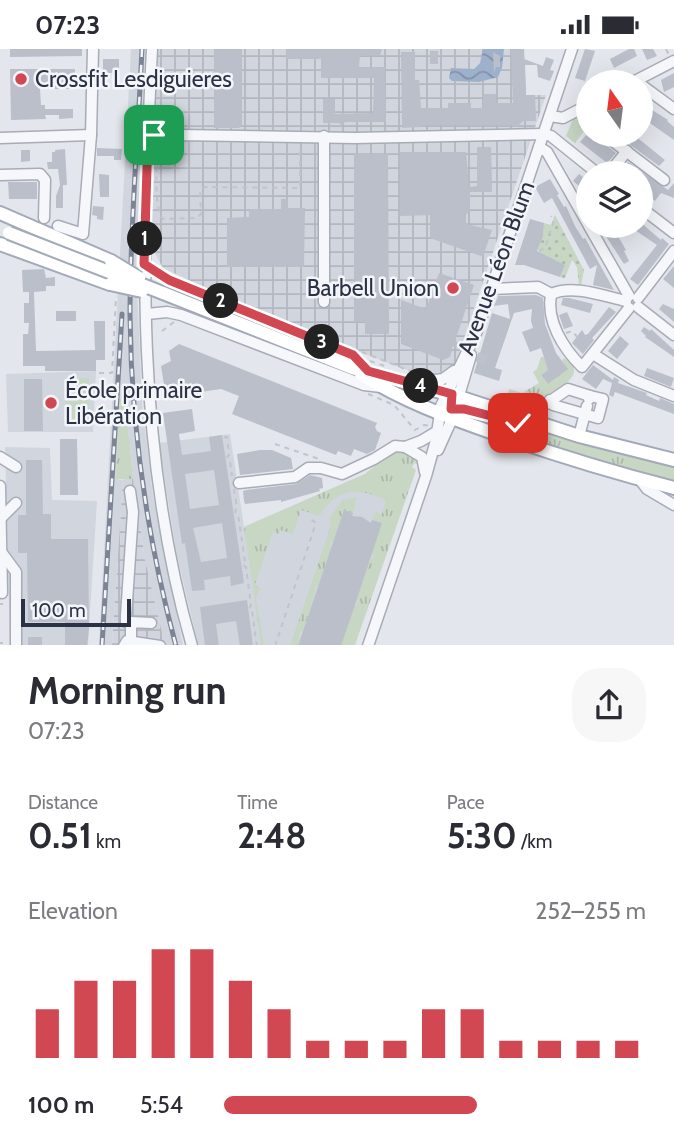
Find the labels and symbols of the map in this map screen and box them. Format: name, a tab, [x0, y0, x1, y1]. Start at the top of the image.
place label: Crossfit Lesdiguieres	[35, 65, 232, 93]
north arrow	[576, 70, 653, 147]
marker: Crossfit Lesdiguieres	[13, 71, 29, 87]
pin	[124, 105, 184, 165]
street label: Avenue Léon Blum	[452, 177, 540, 359]
pin: 1	[128, 221, 162, 257]
place label: Barbell Union	[307, 274, 439, 302]
marker: Barbell Union	[445, 280, 461, 296]
pin: 2	[204, 283, 238, 319]
pin: 3	[304, 325, 340, 359]
pin: 4	[404, 369, 438, 403]
place label: École primaire Libération	[65, 375, 203, 430]
pin	[488, 393, 548, 453]
marker: École primaire Libération	[43, 395, 59, 411]
scale bar	[21, 597, 131, 628]

